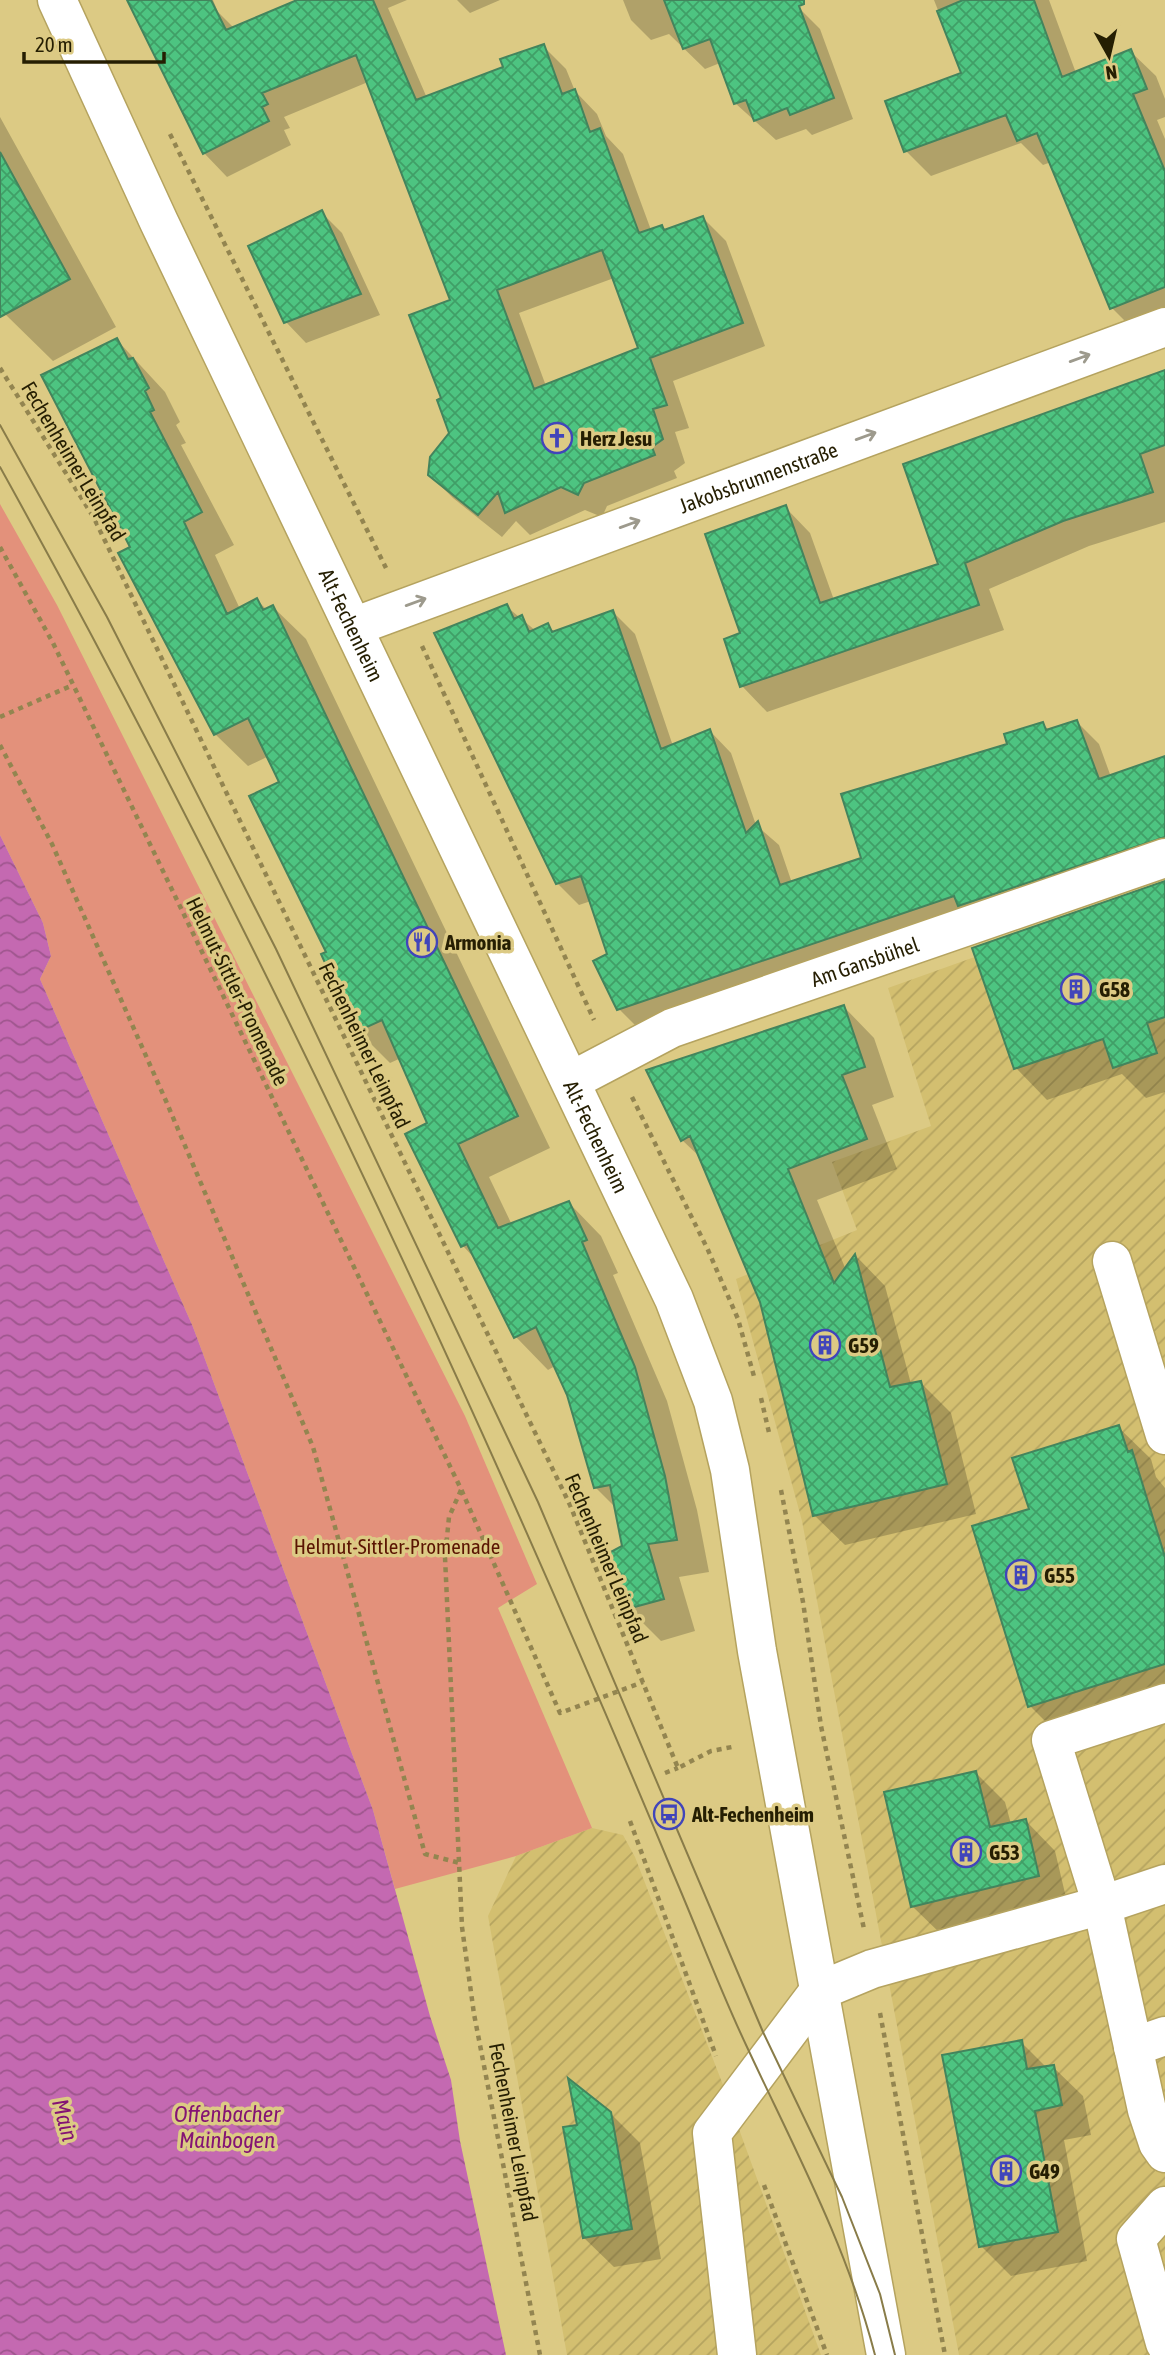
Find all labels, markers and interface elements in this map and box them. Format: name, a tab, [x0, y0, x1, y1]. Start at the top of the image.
scale bar	[24, 21, 164, 65]
north arrow	[1074, 21, 1144, 91]
text: 20 m	[35, 32, 73, 56]
text: N	[1104, 61, 1118, 85]
one-way arrow	[1068, 350, 1090, 363]
street label: Fechenheimer Leinpfad	[17, 377, 131, 545]
church icon: Herz Jesu	[540, 421, 574, 455]
place label: Herz Jesu	[580, 426, 652, 450]
one-way arrow	[855, 429, 877, 442]
street label: Jakobsbrunnenstraße	[676, 437, 841, 518]
one-way arrow	[618, 516, 640, 529]
street label: Alt-Fechenheim	[315, 565, 389, 685]
one-way arrow	[405, 595, 427, 608]
street label: Helmut-Sittler-Promenade	[182, 893, 294, 1089]
restaurant icon: Armonia	[405, 925, 439, 959]
place label: Armonia	[444, 930, 511, 954]
street label: Am Gansbühel	[808, 932, 922, 991]
street label: Fechenheimer Leinpfad	[314, 958, 416, 1132]
building icon: G58	[1059, 972, 1093, 1006]
place label: G58	[1099, 977, 1130, 1001]
street label: Alt-Fechenheim	[559, 1076, 633, 1197]
building icon: G59	[808, 1328, 842, 1362]
place label: G59	[848, 1333, 879, 1357]
street label: Fechenheimer Leinpfad	[560, 1470, 654, 1646]
park label: Helmut-Sittler-Promenade	[294, 1534, 500, 1558]
building icon: G55	[1004, 1558, 1038, 1592]
place label: G55	[1044, 1563, 1075, 1587]
bus stop icon: Alt-Fechenheim	[652, 1797, 686, 1831]
place label: Alt-Fechenheim	[691, 1802, 814, 1826]
building icon: G53	[949, 1835, 983, 1869]
place label: G53	[989, 1840, 1020, 1864]
street label: Fechenheimer Leinpfad	[485, 2041, 543, 2223]
water label: Main	[47, 2096, 83, 2144]
water label: Offenbacher Mainbogen	[174, 2101, 281, 2153]
building icon: G49	[989, 2154, 1023, 2188]
place label: G49	[1029, 2159, 1060, 2183]

